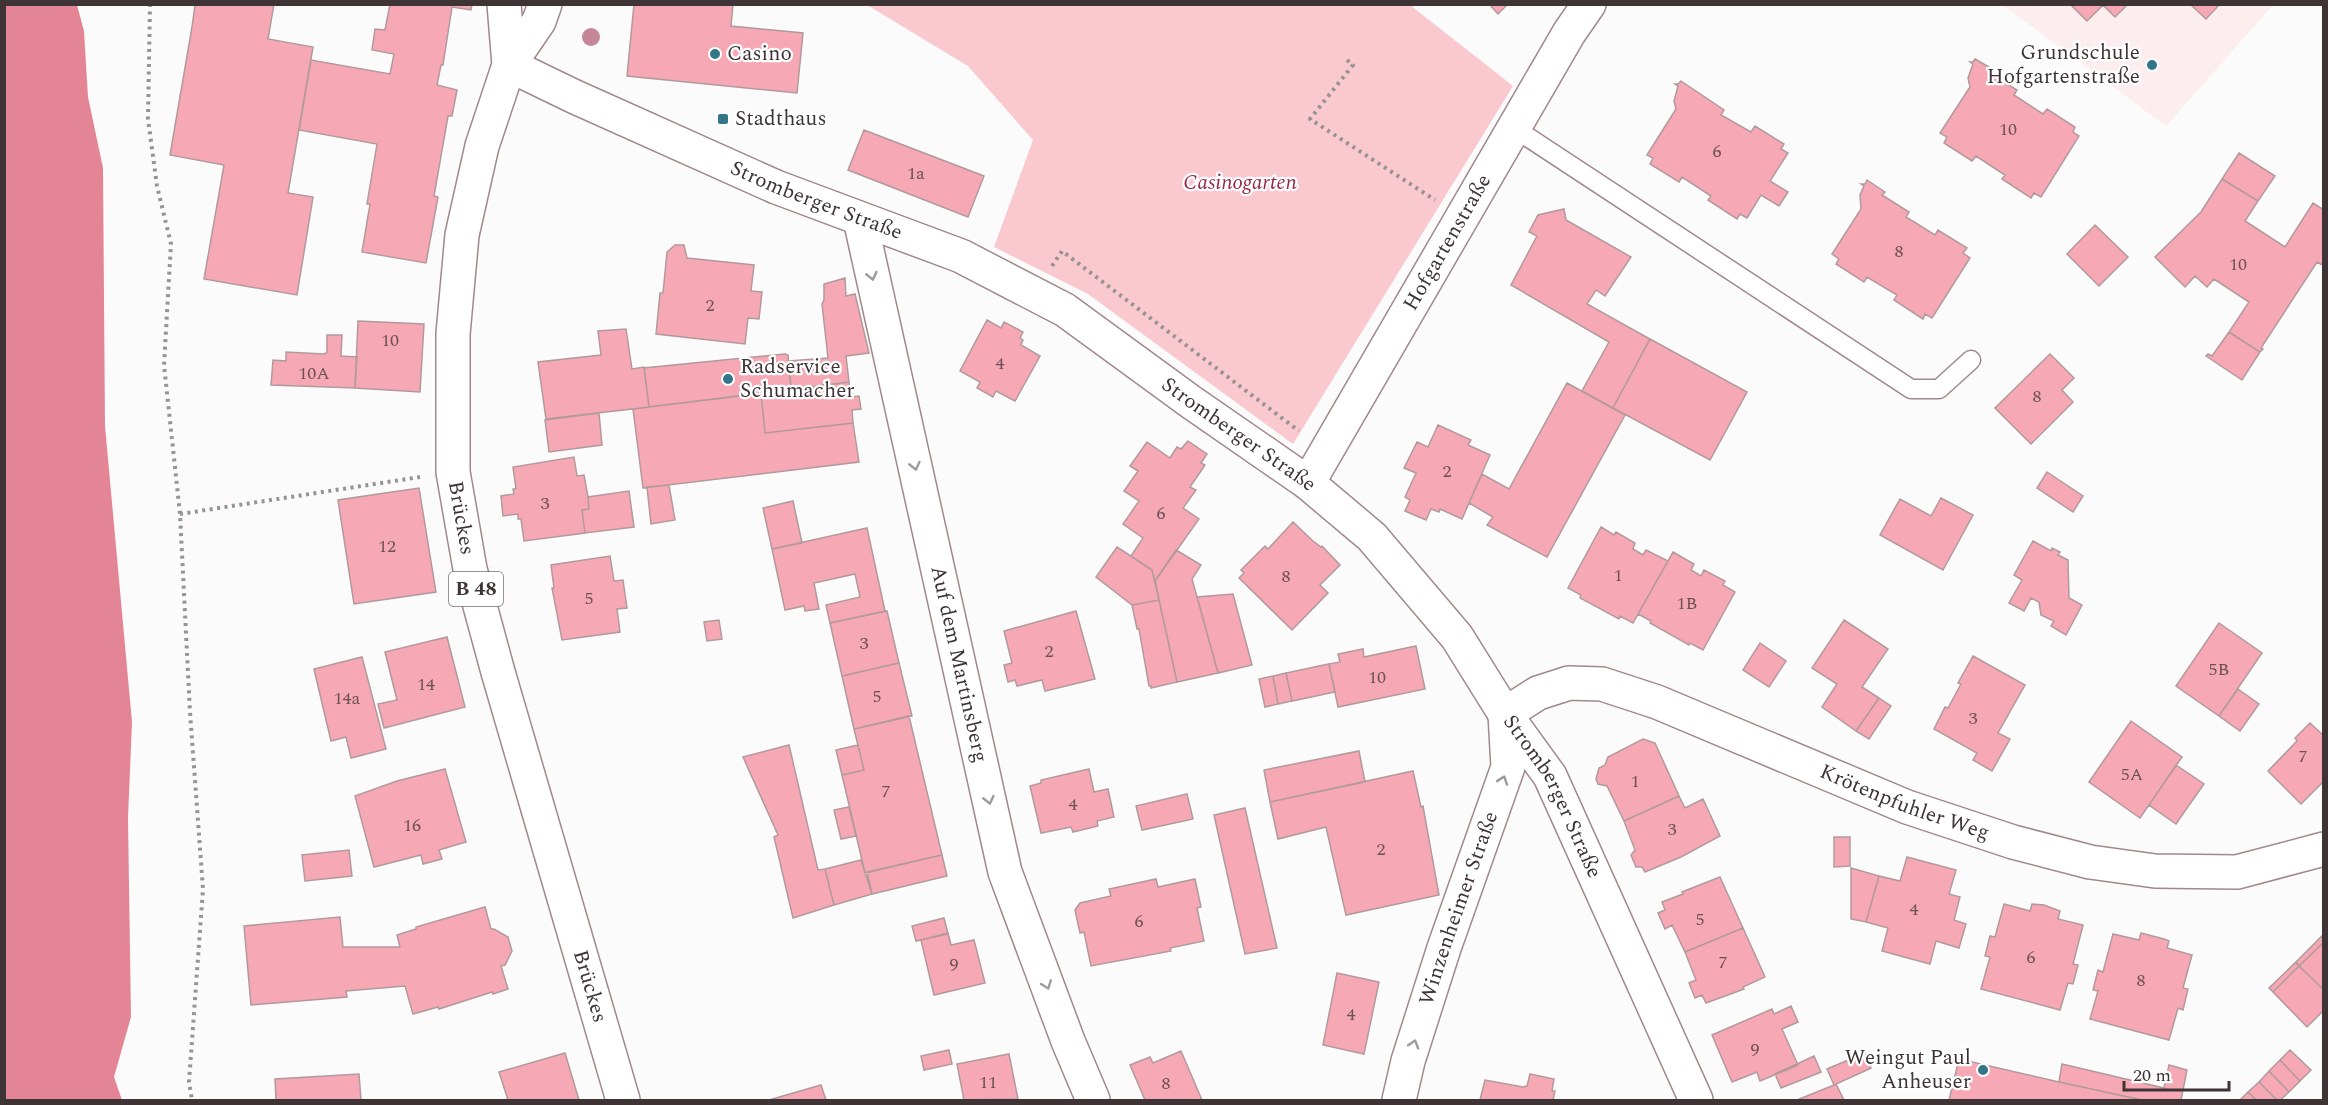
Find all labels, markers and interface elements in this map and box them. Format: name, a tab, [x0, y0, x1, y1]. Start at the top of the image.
place label: Grundschule Hofgartenstraße	[1987, 37, 2140, 93]
place label: Casino	[727, 38, 792, 70]
marker: Casino	[708, 47, 722, 61]
marker: Grundschule Hofgartenstraße	[2145, 58, 2159, 72]
place label: Stadthaus	[735, 103, 826, 135]
marker: Stadthaus	[716, 112, 730, 126]
house number: 10	[1999, 116, 2017, 143]
house number: 6	[1713, 138, 1722, 165]
street label: Stromberger Straße	[725, 152, 907, 249]
house number: 1a	[907, 160, 925, 187]
park label: Casinogarten	[1183, 167, 1297, 199]
street label: Hofgartenstraße	[1395, 168, 1500, 317]
house number: 8	[1895, 238, 1904, 265]
house number: 10	[2229, 251, 2247, 278]
one-way arrow	[865, 270, 878, 280]
house number: 2	[706, 292, 715, 319]
house number: 10	[381, 327, 399, 354]
house number: 4	[996, 350, 1005, 377]
place label: Radservice Schumacher	[740, 351, 855, 407]
house number: 10A	[298, 360, 330, 387]
street label: Stromberger Straße	[1154, 369, 1324, 500]
marker: Radservice Schumacher	[721, 372, 735, 386]
house number: 8	[2033, 383, 2042, 410]
house number: 2	[1443, 458, 1452, 485]
one-way arrow	[907, 461, 920, 471]
street label: Brückes	[439, 479, 483, 557]
house number: 3	[541, 490, 550, 517]
house number: 6	[1157, 500, 1166, 527]
house number: 12	[378, 533, 396, 560]
house number: 1	[1614, 562, 1623, 589]
street label: Auf dem Martinsberg	[921, 563, 996, 766]
house number: 8	[1282, 563, 1291, 590]
road number: B 48	[449, 572, 503, 606]
house number: 5	[585, 585, 594, 612]
house number: 1B	[1677, 590, 1697, 617]
house number: 3	[860, 630, 869, 657]
house number: 2	[1045, 638, 1054, 665]
house number: 5B	[2209, 656, 2229, 683]
house number: 10	[1368, 664, 1386, 691]
house number: 14	[417, 671, 435, 698]
house number: 5	[873, 683, 882, 710]
house number: 14a	[334, 685, 361, 712]
house number: 3	[1969, 705, 1978, 732]
street label: Stromberger Straße	[1495, 708, 1610, 883]
house number: 7	[2299, 743, 2308, 770]
street label: Krötenpfuhler Weg	[1815, 756, 1994, 849]
house number: 5A	[2121, 761, 2143, 788]
house number: 1	[1631, 768, 1640, 795]
one-way arrow	[1496, 775, 1509, 786]
house number: 7	[882, 778, 891, 805]
house number: 4	[1069, 791, 1078, 818]
one-way arrow	[981, 795, 994, 805]
street label: Winzenheimer Straße	[1411, 807, 1507, 1009]
house number: 16	[403, 812, 421, 839]
house number: 3	[1668, 816, 1677, 843]
house number: 2	[1377, 836, 1386, 863]
house number: 4	[1910, 896, 1919, 923]
house number: 5	[1696, 906, 1705, 933]
house number: 6	[1135, 908, 1144, 935]
house number: 6	[2027, 944, 2036, 971]
street label: Brückes	[564, 946, 616, 1027]
house number: 7	[1719, 949, 1728, 976]
house number: 9	[950, 951, 959, 978]
house number: 8	[2137, 967, 2146, 994]
one-way arrow	[1040, 980, 1053, 990]
house number: 4	[1347, 1001, 1356, 1028]
house number: 9	[1751, 1036, 1760, 1063]
one-way arrow	[1407, 1039, 1419, 1050]
place label: Weingut Paul Anheuser	[1845, 1042, 1971, 1098]
scale bar	[2124, 1054, 2229, 1092]
text: 20 m	[2133, 1062, 2171, 1089]
marker: Weingut Paul Anheuser	[1976, 1063, 1990, 1077]
house number: 11	[979, 1069, 997, 1096]
house number: 8	[1162, 1070, 1171, 1097]

